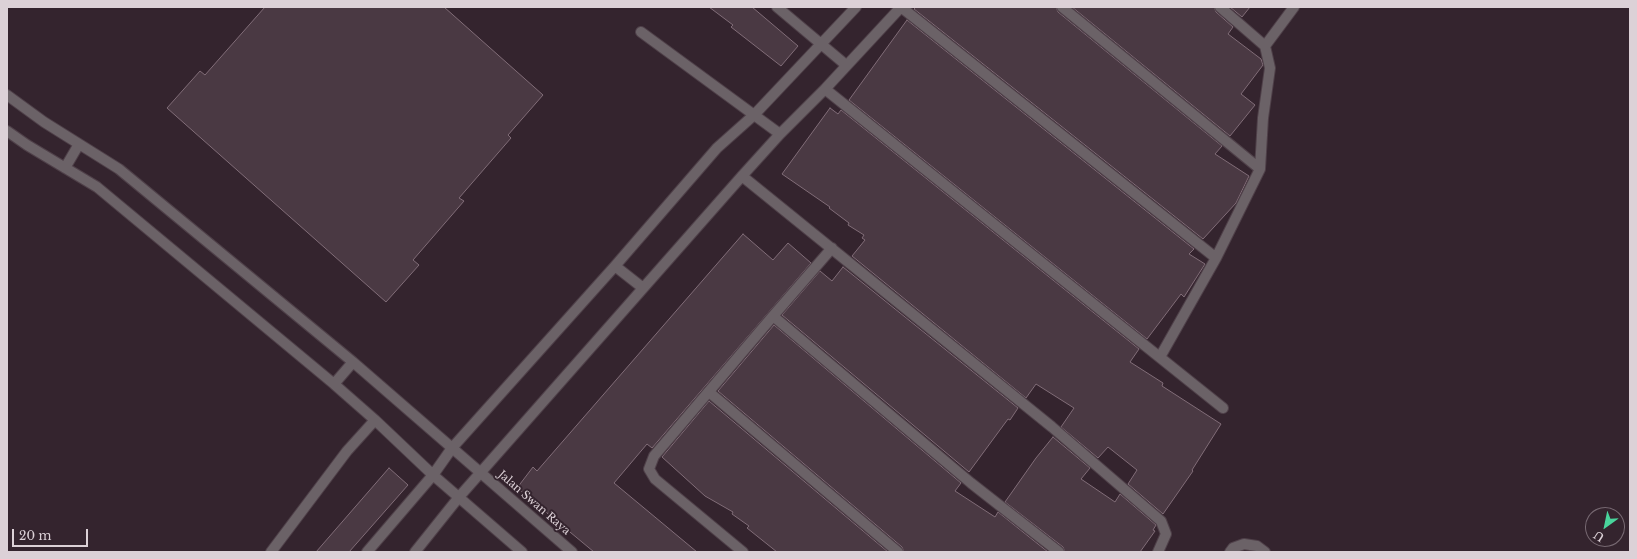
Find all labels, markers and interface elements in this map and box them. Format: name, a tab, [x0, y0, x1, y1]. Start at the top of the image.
street label: Jalan Swan Raya	[495, 468, 573, 538]
north arrow	[1585, 507, 1625, 547]
scale bar	[14, 521, 90, 547]
text: 20 m	[19, 528, 51, 543]
text: U	[1591, 528, 1607, 545]

